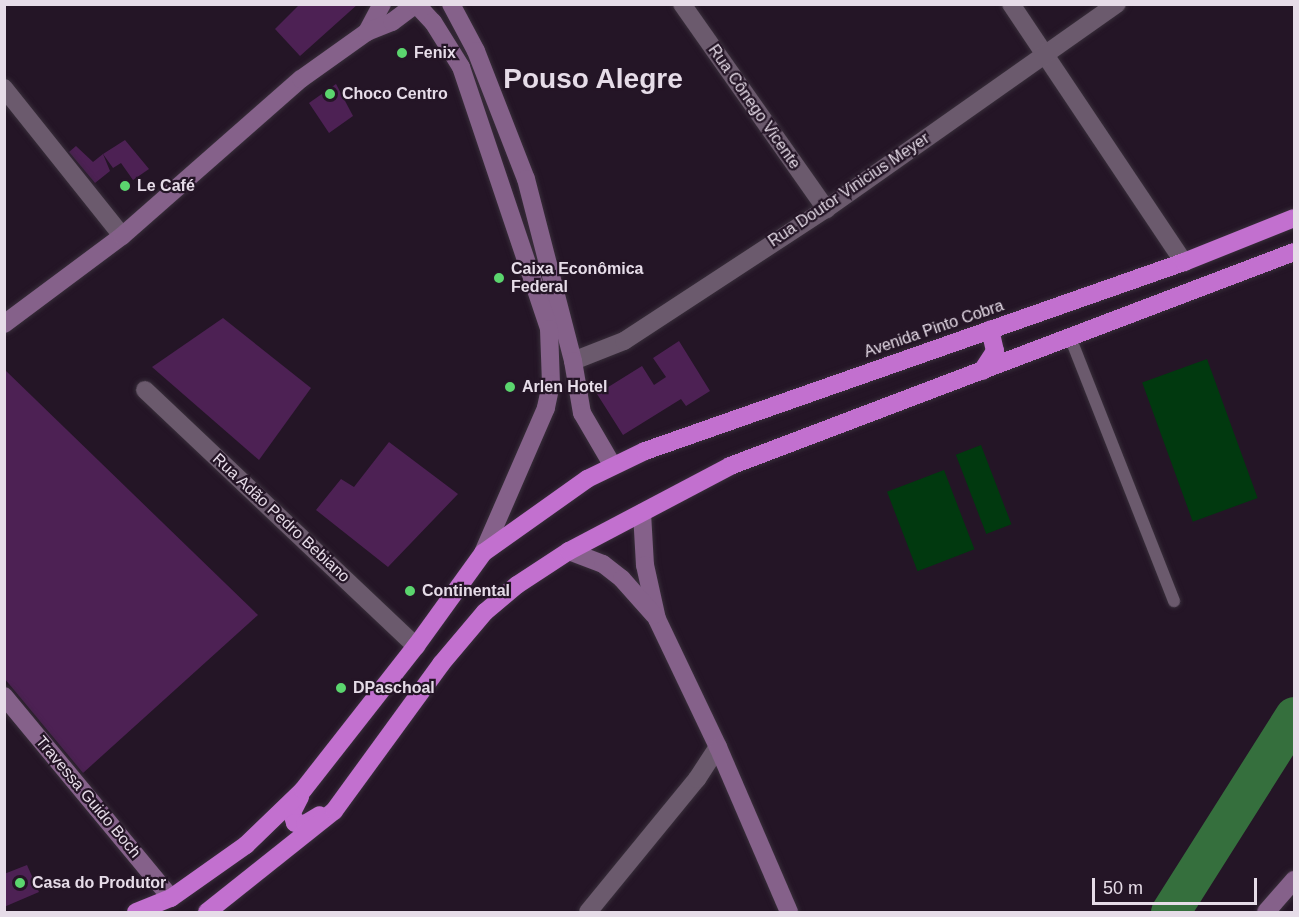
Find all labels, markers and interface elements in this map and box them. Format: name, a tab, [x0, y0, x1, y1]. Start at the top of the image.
street label: Rua Cônego Vicente	[704, 41, 804, 173]
place label: Fenix	[414, 43, 456, 63]
marker: Fenix	[395, 46, 409, 60]
district label: Pouso Alegre	[503, 62, 683, 96]
place label: Choco Centro	[342, 84, 448, 104]
marker: Choco Centro	[323, 87, 337, 101]
street label: Rua Doutor Vinicius Meyer	[765, 129, 933, 251]
place label: Le Café	[137, 176, 195, 196]
marker: Le Café	[118, 179, 132, 193]
place label: Caixa Econômica Federal	[511, 259, 644, 297]
marker: Caixa Econômica Federal	[492, 271, 506, 285]
street label: Avenida Pinto Cobra	[862, 296, 1006, 362]
place label: Arlen Hotel	[522, 377, 607, 397]
marker: Arlen Hotel	[503, 380, 517, 394]
street label: Rua Adão Pedro Bebiano	[208, 449, 354, 587]
place label: Continental	[422, 581, 510, 601]
marker: Continental	[403, 584, 417, 598]
place label: DPaschoal	[353, 678, 435, 698]
marker: DPaschoal	[334, 681, 348, 695]
street label: Travessa Guido Boch	[31, 732, 145, 862]
scale bar	[1095, 866, 1260, 904]
place label: Casa do Produtor	[32, 873, 166, 893]
marker: Casa do Produtor	[13, 876, 27, 890]
text: 50 m	[1103, 878, 1143, 898]

